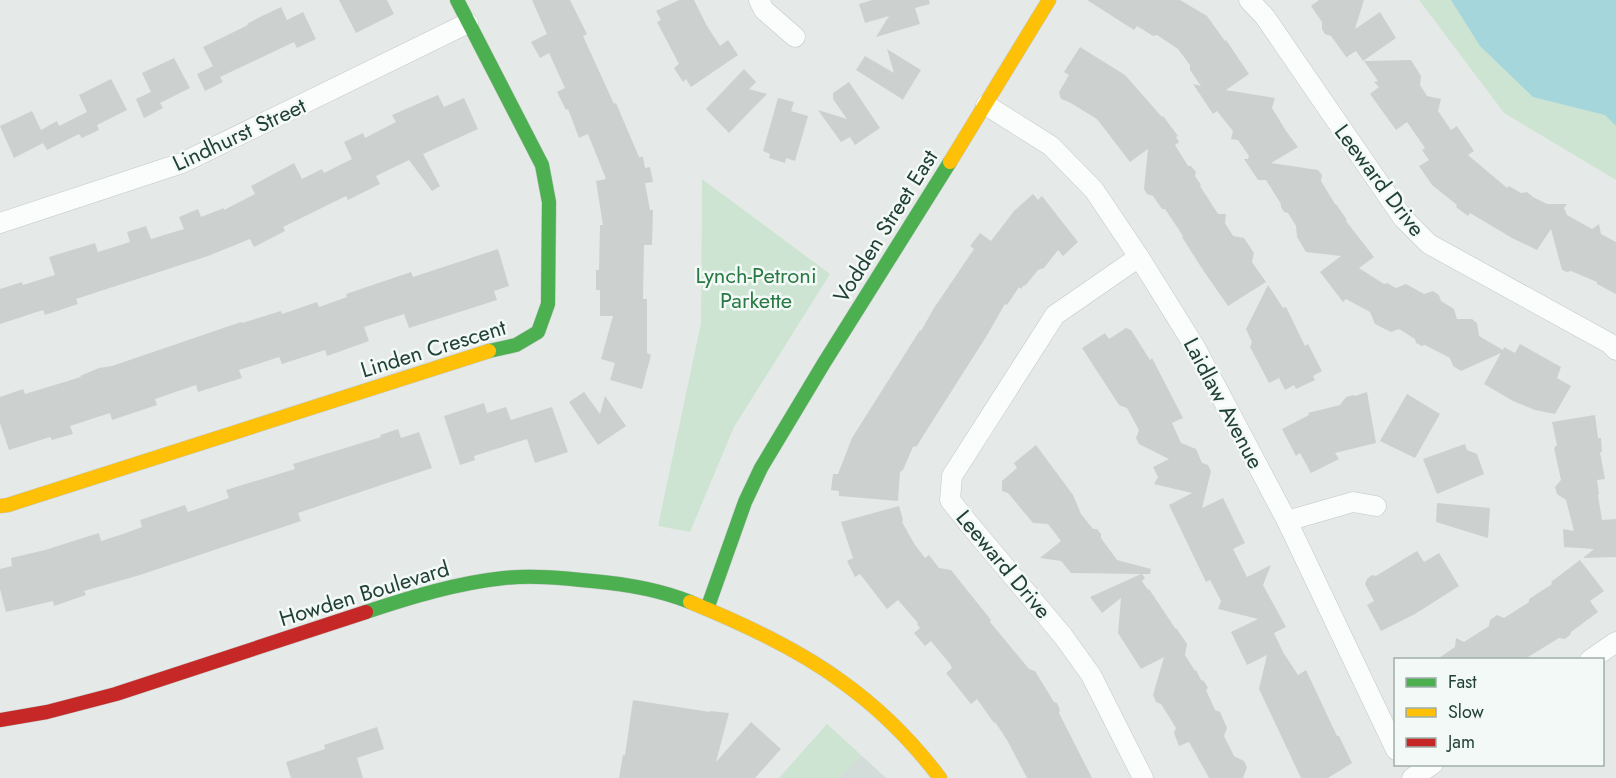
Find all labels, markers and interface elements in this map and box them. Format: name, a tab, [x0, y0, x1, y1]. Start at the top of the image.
street label: Lindhurst Street	[167, 89, 311, 179]
street label: Leeward Drive	[1327, 117, 1433, 243]
street label: Vodden Street East	[825, 143, 945, 309]
park label: Lynch-Petroni Parkette	[695, 259, 817, 316]
street label: Linden Crescent	[356, 311, 510, 385]
street label: Laidlaw Avenue	[1176, 332, 1272, 474]
street label: Leeward Drive	[949, 503, 1059, 625]
street label: Howden Boulevard	[275, 552, 453, 634]
legend	[1394, 658, 1604, 766]
text: Fast	[1448, 669, 1477, 695]
text: Slow	[1448, 699, 1485, 725]
text: Jam	[1446, 729, 1475, 755]

